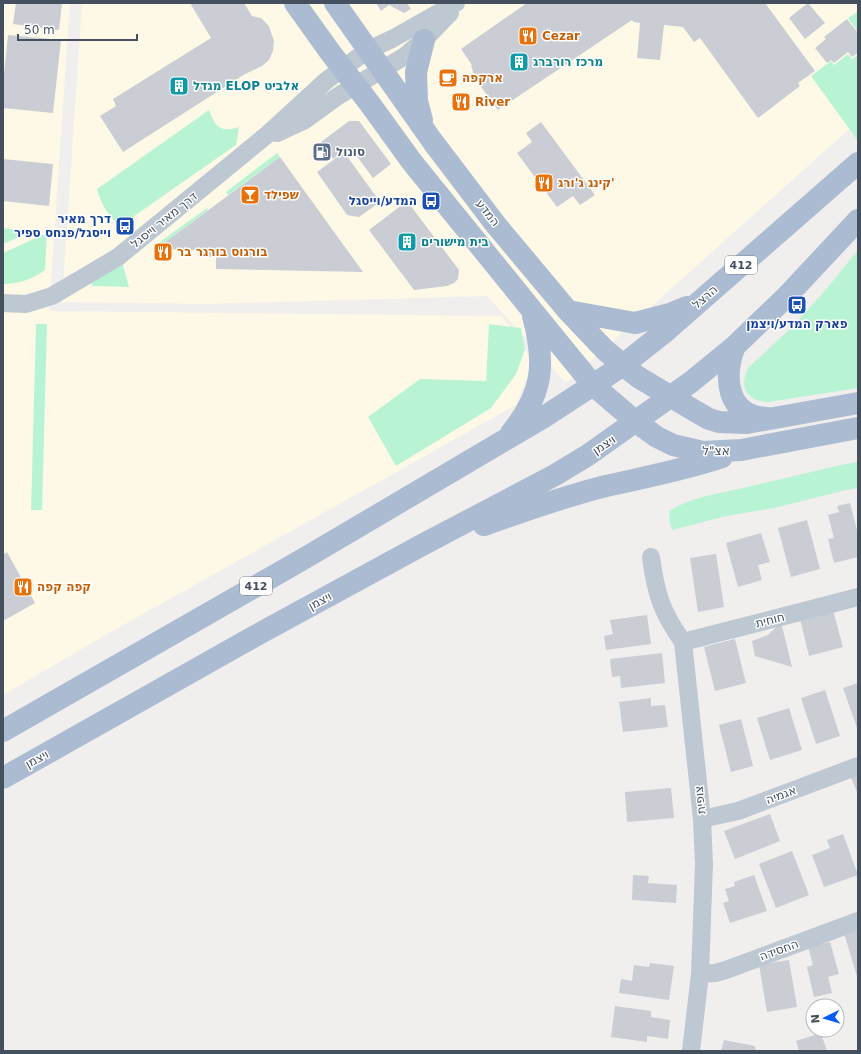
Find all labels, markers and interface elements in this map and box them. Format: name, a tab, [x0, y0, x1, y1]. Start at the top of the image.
scale bar	[18, 16, 137, 42]
text: 50 m	[24, 23, 55, 37]
restaurant icon: Cezar	[517, 25, 539, 47]
place label: Cezar	[542, 29, 580, 43]
building icon: מרכז רורברג	[508, 51, 530, 73]
place label: מרכז רורברג	[533, 55, 603, 69]
cafe icon: ארקפה	[437, 67, 459, 89]
place label: ארקפה	[462, 71, 503, 85]
building icon: מגדל ELOP אלביט	[168, 75, 190, 97]
place label: מגדל ELOP אלביט	[193, 79, 299, 93]
restaurant icon: River	[450, 91, 472, 113]
place label: River	[475, 95, 510, 109]
fuel station icon: סונול	[311, 141, 333, 163]
place label: סונול	[336, 145, 365, 159]
restaurant icon: קינג ג'ורג'	[533, 172, 555, 194]
place label: קינג ג'ורג'	[558, 176, 615, 190]
bar icon: שפילד	[239, 184, 261, 206]
place label: שפילד	[264, 188, 299, 202]
street label: דרך מאיר וייסגל	[128, 189, 200, 251]
bus stop icon: המדע/וייסגל	[420, 190, 442, 212]
place label: המדע/וייסגל	[349, 194, 417, 208]
street label: המדע	[473, 197, 503, 229]
place label: דרך מאיר וייסגל/פנחס ספיר	[14, 212, 111, 240]
bus stop icon: דרך מאיר וייסגל/פנחס ספיר	[114, 215, 136, 237]
building icon: בית מישורים	[396, 231, 418, 253]
place label: בית מישורים	[421, 235, 489, 249]
restaurant icon: בורגוס בורגר בר	[152, 241, 174, 263]
place label: בורגוס בורגר בר	[177, 245, 267, 259]
road number: 412	[725, 256, 757, 274]
street label: הרצל	[690, 282, 720, 312]
bus stop icon: פארק המדע/ויצמן	[786, 294, 808, 316]
place label: פארק המדע/ויצמן	[746, 317, 848, 331]
street label: ויצמן	[590, 432, 618, 458]
street label: אצ"ל	[702, 444, 730, 458]
restaurant icon: קפה קפה	[12, 576, 34, 598]
road number: 412	[240, 577, 272, 595]
place label: קפה קפה	[37, 580, 91, 594]
street label: ויצמן	[306, 589, 334, 613]
street label: חוחית	[754, 610, 786, 630]
street label: ויצמן	[23, 747, 51, 771]
street label: אגמיה	[764, 783, 798, 807]
street label: צופית	[692, 785, 708, 815]
street label: החסידה	[758, 936, 800, 964]
north arrow	[805, 998, 845, 1038]
text: N	[809, 1014, 822, 1024]

